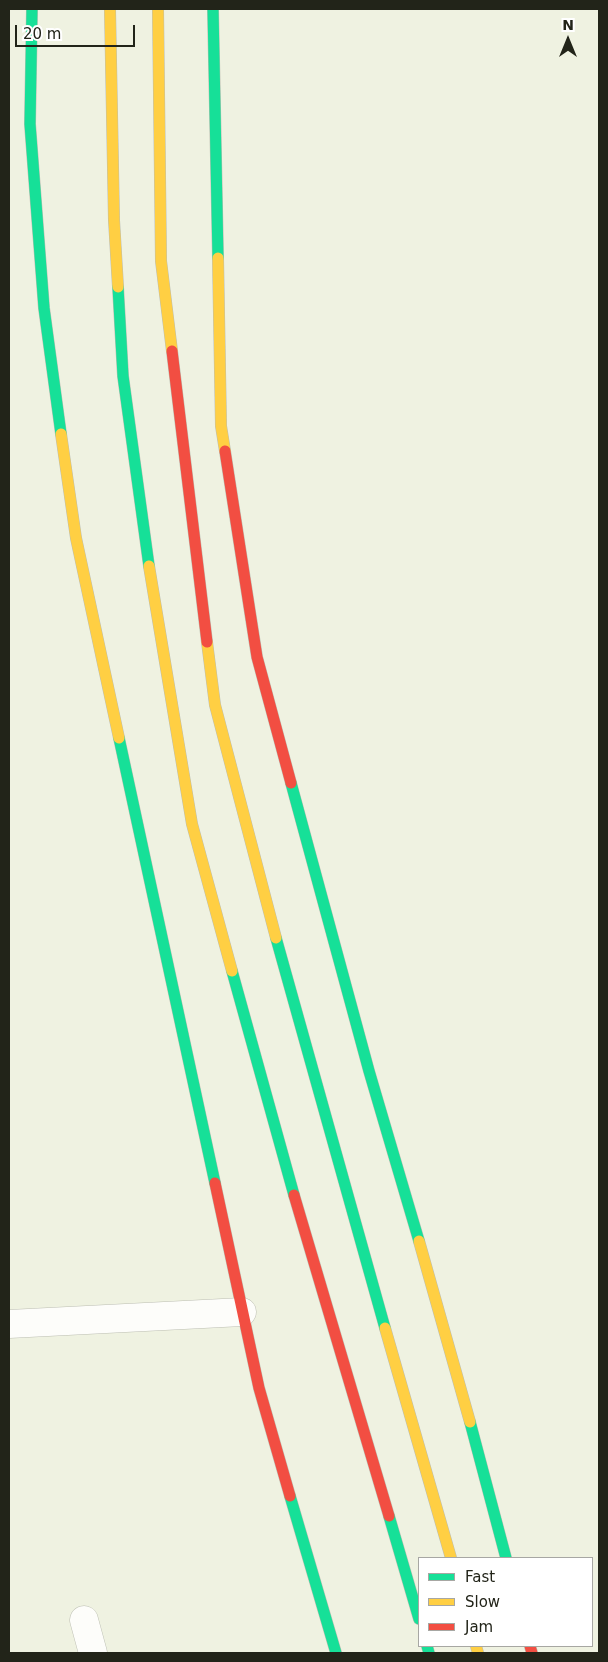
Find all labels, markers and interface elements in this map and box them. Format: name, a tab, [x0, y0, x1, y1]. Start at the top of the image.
scale bar	[18, 15, 138, 47]
north arrow	[543, 15, 593, 65]
text: N	[562, 17, 574, 33]
text: 20 m	[23, 25, 61, 43]
legend	[418, 1557, 593, 1647]
text: Fast	[465, 1568, 495, 1586]
text: Slow	[465, 1593, 500, 1611]
text: Jam	[465, 1618, 493, 1636]

